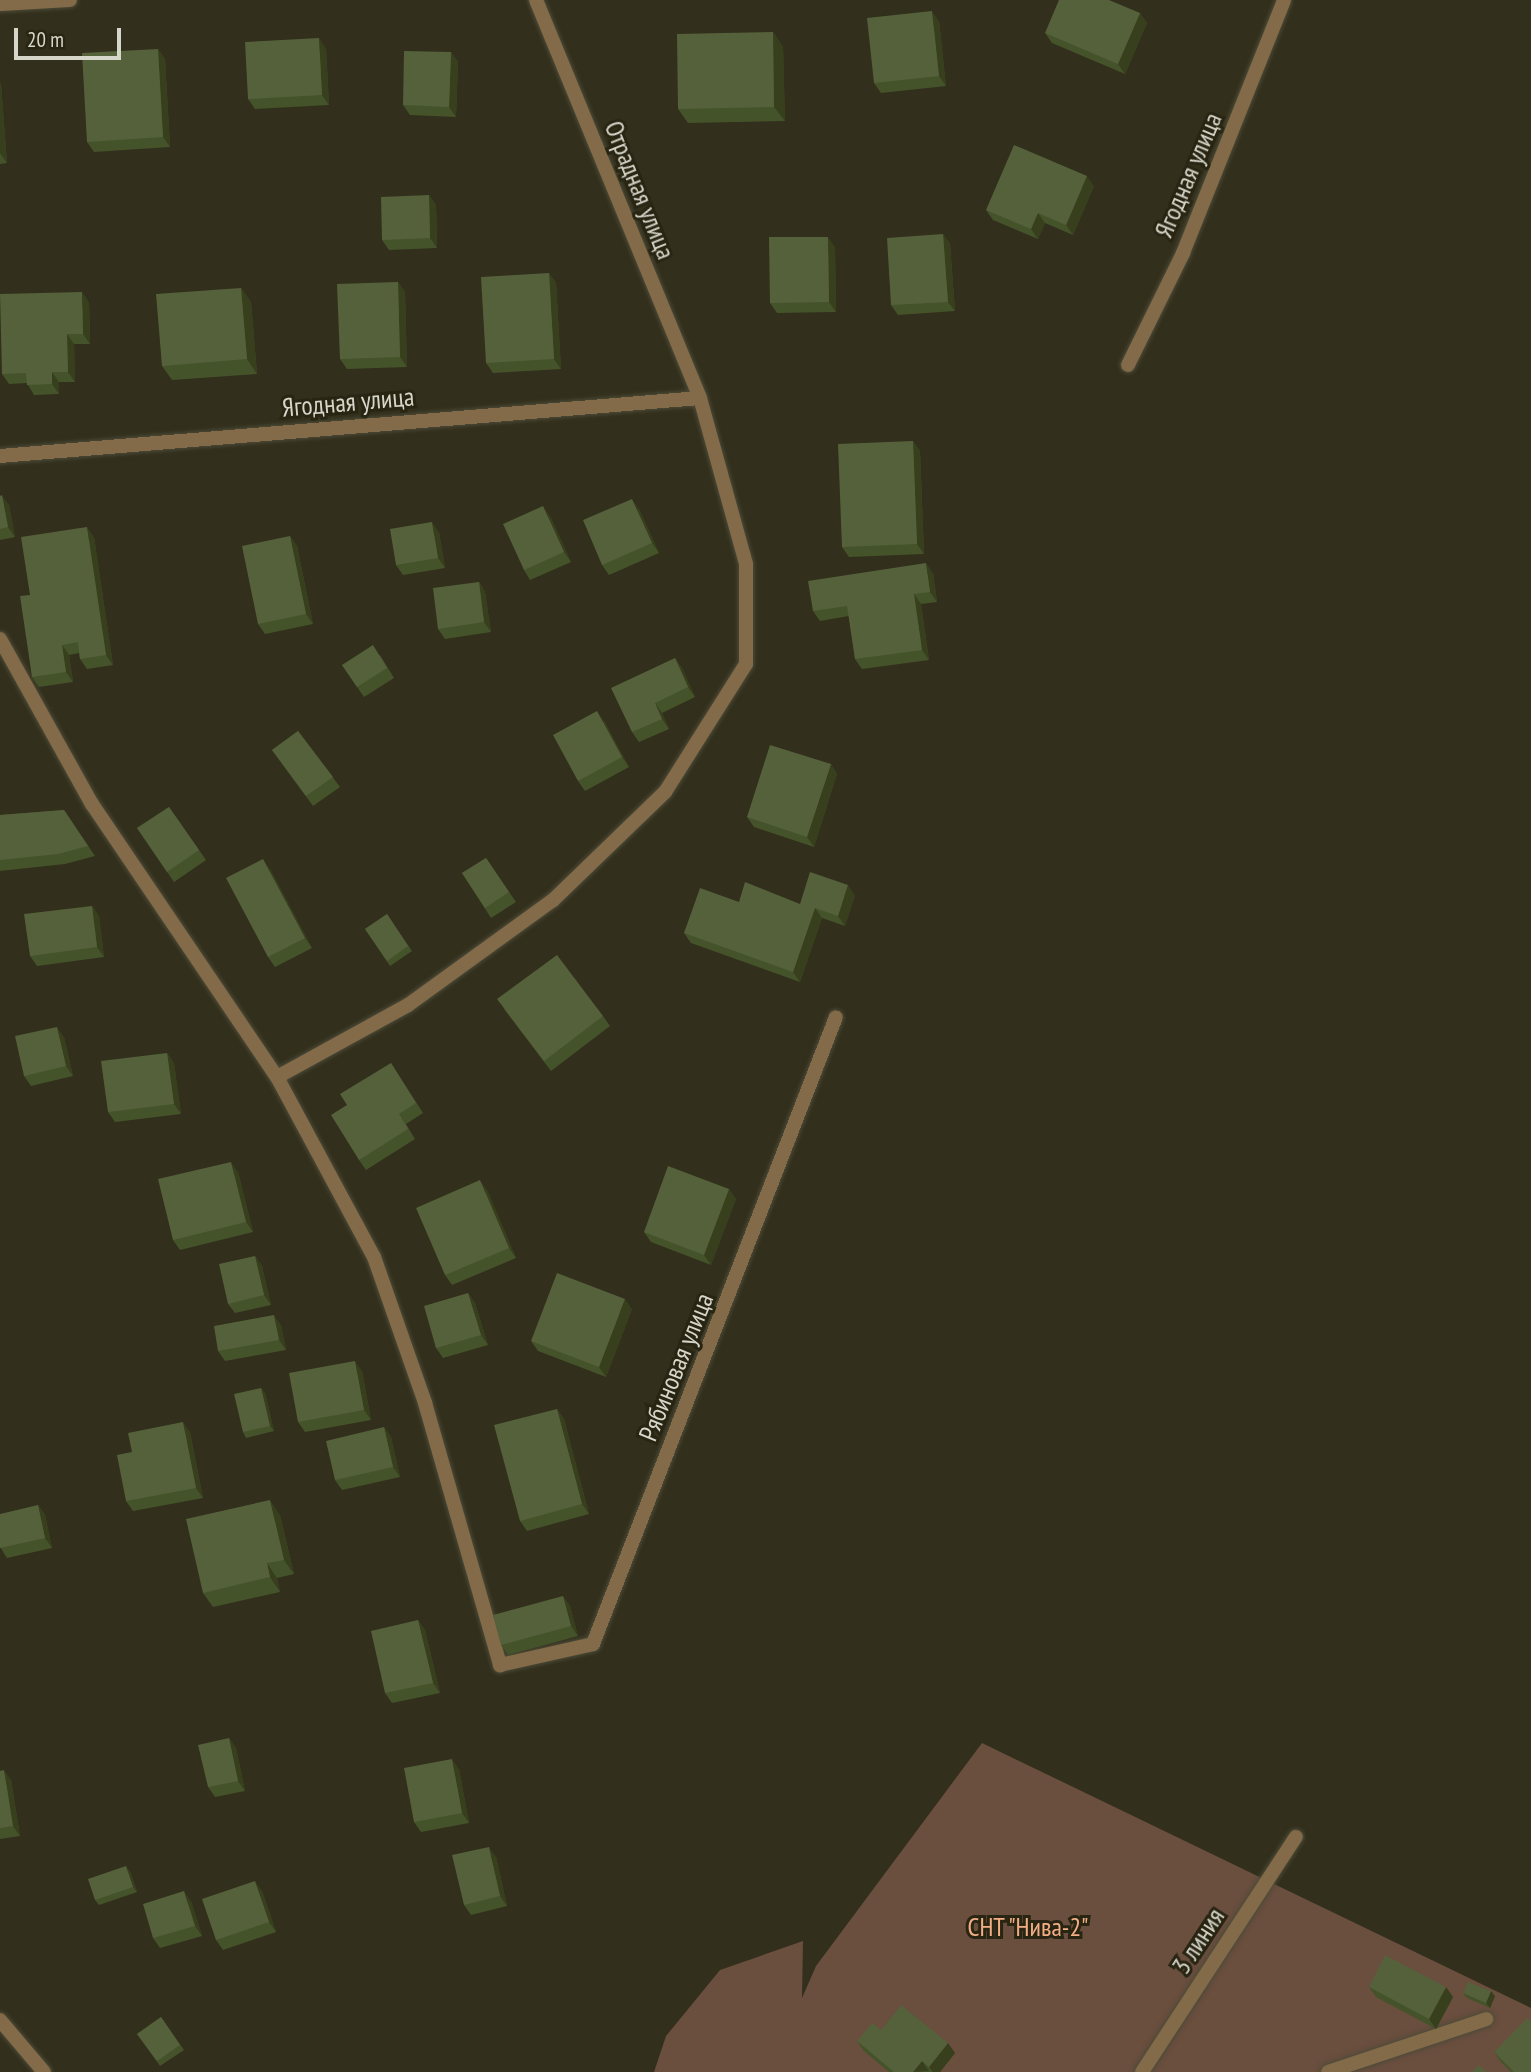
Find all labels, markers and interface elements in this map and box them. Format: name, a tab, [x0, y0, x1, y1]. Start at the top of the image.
scale bar	[18, 14, 124, 58]
text: 20 m	[27, 26, 64, 53]
street label: Ягодная улица	[1148, 108, 1228, 242]
street label: Отрадная улица	[598, 116, 682, 264]
street label: Ягодная улица	[281, 381, 415, 423]
street label: Рябиновая улица	[632, 1288, 720, 1446]
street label: 3 линия	[1165, 1902, 1231, 1980]
park label: СНТ "Нива-2"	[966, 1911, 1090, 1943]

